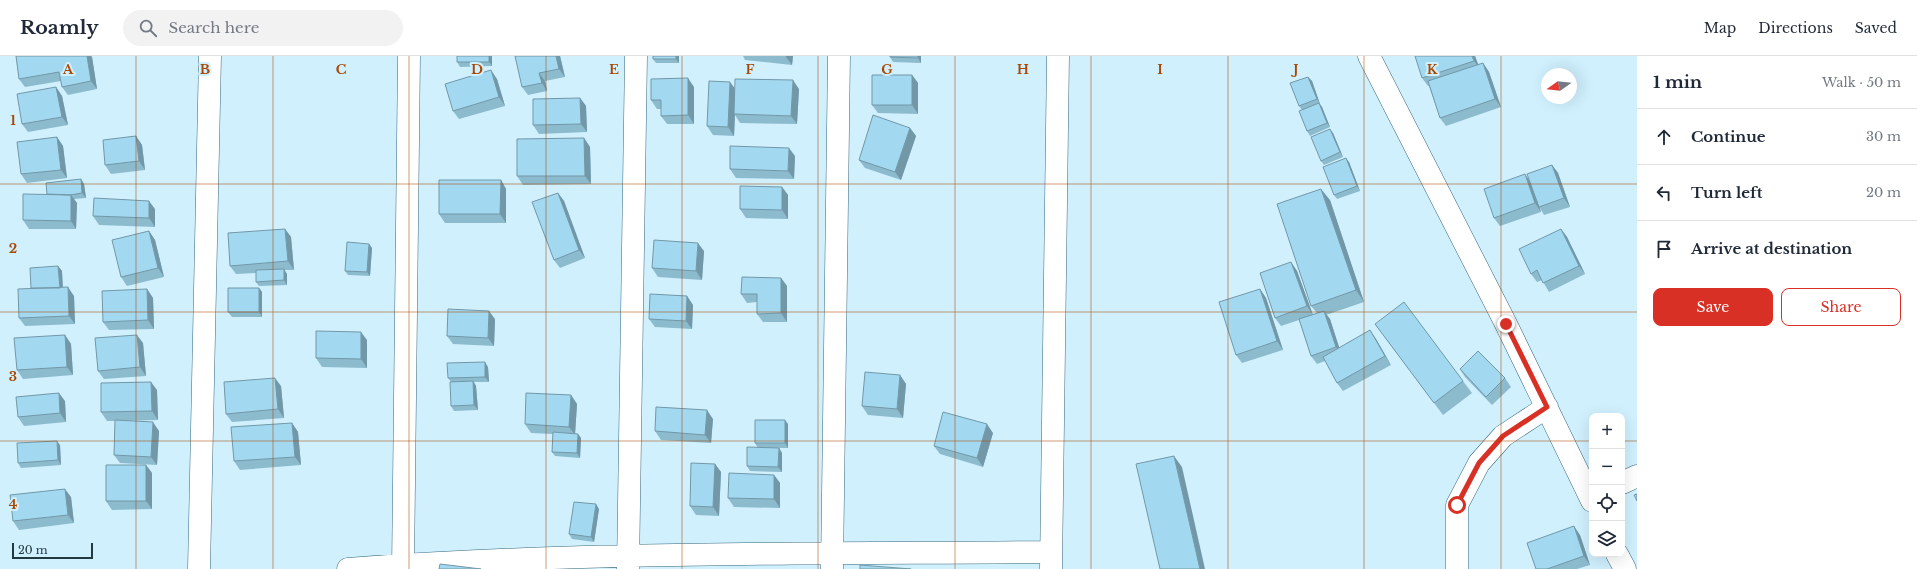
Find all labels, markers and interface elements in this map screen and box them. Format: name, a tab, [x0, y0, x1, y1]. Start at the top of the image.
search box	[123, 10, 403, 46]
text: Roamly	[20, 16, 99, 39]
icon: search	[137, 17, 159, 39]
text: Search here	[169, 18, 259, 37]
text: Map	[1704, 19, 1736, 37]
text: Directions	[1758, 19, 1833, 37]
text: Saved	[1855, 19, 1897, 37]
text: A	[62, 61, 74, 78]
text: B	[200, 61, 210, 78]
text: C	[336, 61, 347, 78]
text: D	[471, 61, 483, 78]
text: E	[609, 61, 619, 78]
text: F	[746, 61, 755, 78]
text: G	[881, 61, 893, 78]
text: H	[1017, 61, 1029, 78]
text: I	[1157, 61, 1163, 78]
text: J	[1290, 61, 1299, 78]
text: K	[1427, 61, 1438, 78]
north arrow	[1541, 68, 1577, 104]
text: 1 min	[1653, 72, 1702, 93]
text: Walk · 50 m	[1822, 74, 1901, 91]
text: 1	[10, 112, 16, 129]
icon: ahead	[1653, 126, 1675, 148]
text: Continue	[1691, 127, 1766, 146]
text: 30 m	[1866, 128, 1901, 145]
icon: left	[1653, 182, 1675, 204]
text: Turn left	[1691, 183, 1762, 202]
text: 20 m	[1866, 184, 1901, 201]
icon: arrive	[1653, 238, 1675, 260]
text: Arrive at destination	[1691, 239, 1852, 258]
text: 2	[9, 240, 17, 257]
button: Save	[1653, 288, 1773, 326]
button: Share	[1781, 288, 1901, 326]
route end	[1497, 315, 1515, 333]
text: 3	[9, 368, 17, 385]
map controls	[1589, 413, 1625, 557]
button: +	[1589, 413, 1625, 449]
button: −	[1589, 449, 1625, 485]
button: locate	[1589, 485, 1625, 521]
text: 4	[9, 496, 18, 513]
route start	[1448, 496, 1466, 514]
button: layers	[1589, 521, 1625, 557]
scale bar	[12, 541, 93, 560]
text: 20 m	[18, 543, 48, 557]

